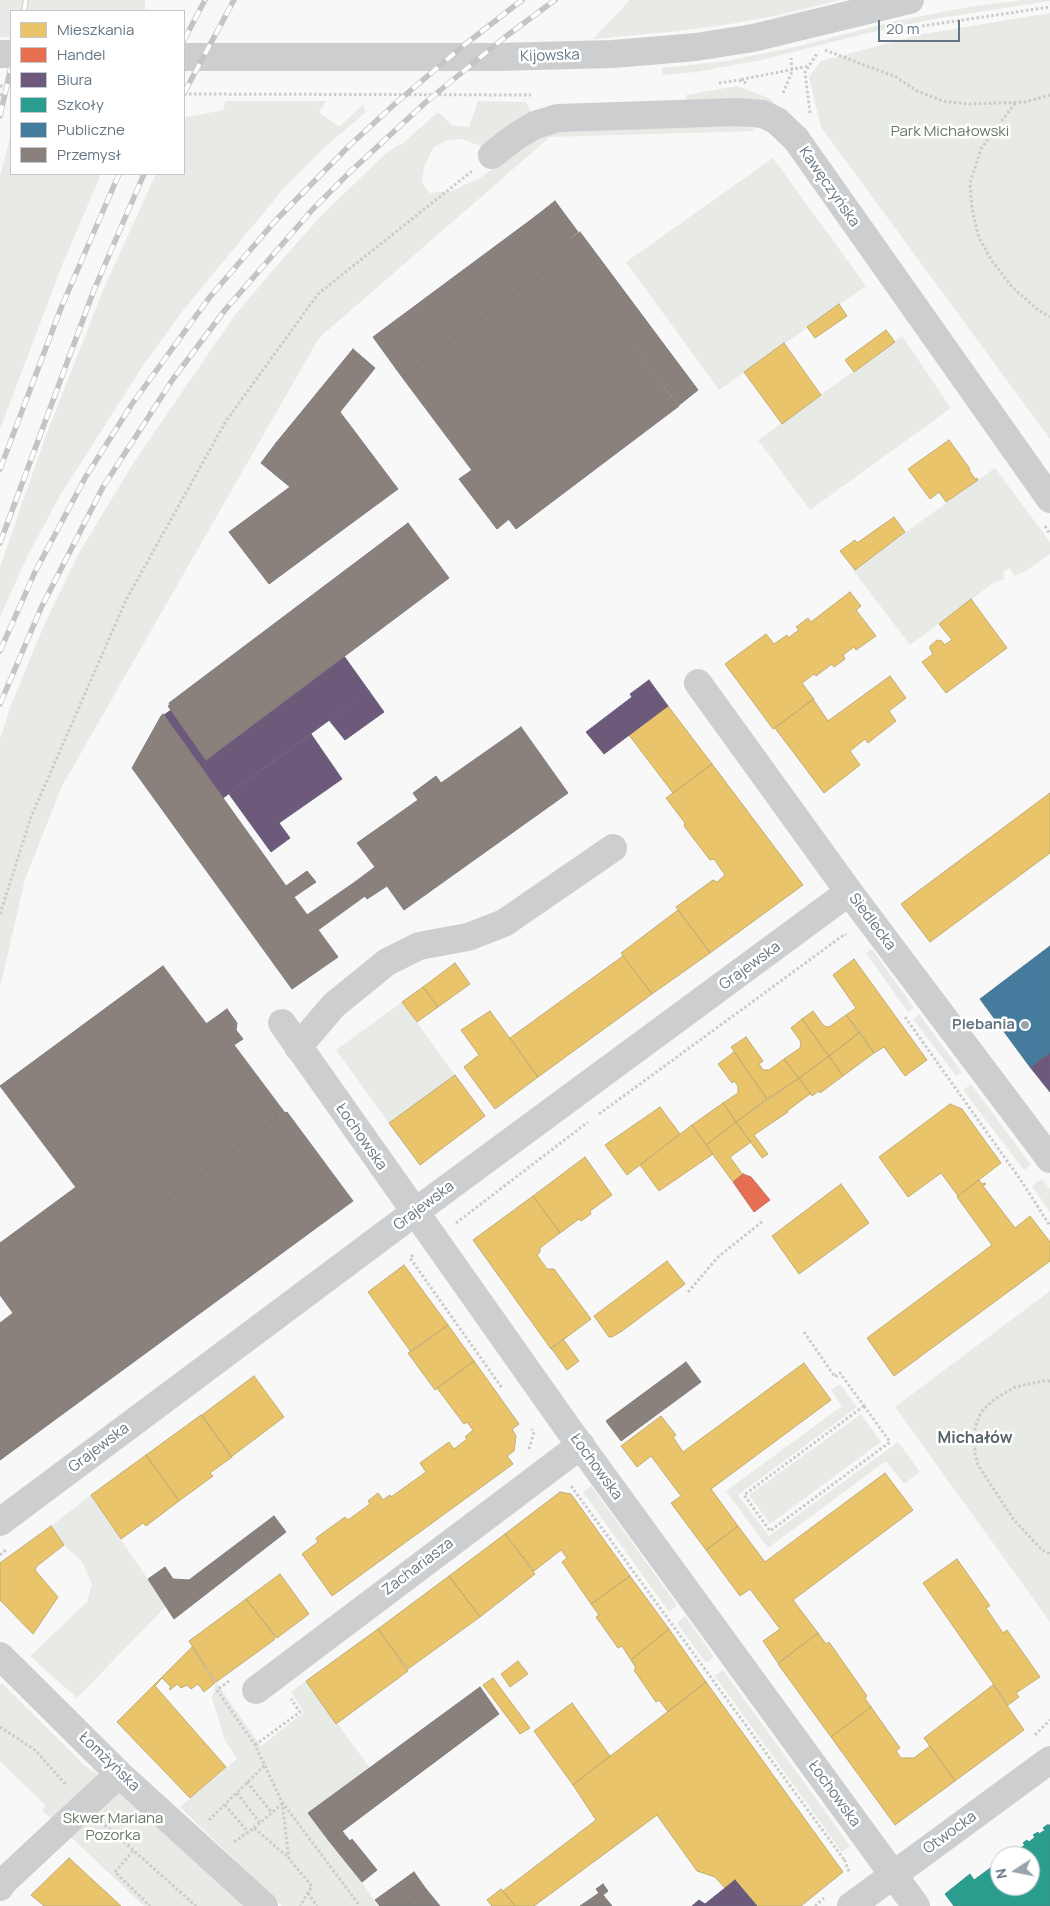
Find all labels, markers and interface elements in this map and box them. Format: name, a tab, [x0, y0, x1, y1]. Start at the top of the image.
legend	[10, 10, 185, 175]
scale bar	[880, 10, 962, 42]
text: 20 m	[886, 18, 919, 39]
text: Mieszkania	[57, 19, 134, 40]
text: Handel	[57, 44, 106, 65]
street label: Kijowska	[520, 46, 580, 66]
text: Biura	[57, 69, 92, 90]
text: Szkoły	[57, 94, 104, 115]
text: Publiczne	[57, 119, 125, 140]
park label: Park Michałowski	[891, 123, 1009, 141]
street label: Kawęczyńska	[795, 143, 863, 231]
text: Przemysł	[57, 144, 121, 165]
street label: Siedlecka	[845, 890, 899, 954]
street label: Grajewska	[716, 938, 784, 994]
place label: Plebania	[952, 1016, 1015, 1034]
marker: Plebania	[1019, 1019, 1031, 1031]
street label: Łochowska	[331, 1100, 391, 1174]
street label: Grajewska	[390, 1177, 458, 1235]
street label: Grajewska	[65, 1419, 133, 1477]
district label: Michałów	[937, 1429, 1013, 1449]
street label: Łochowska	[566, 1430, 626, 1504]
street label: Zachariasza	[379, 1535, 457, 1599]
street label: Łomżyńska	[75, 1729, 143, 1795]
street label: Łochowska	[804, 1757, 864, 1831]
street label: Otwocka	[920, 1808, 980, 1858]
park label: Skwer Mariana Pozorka	[63, 1810, 163, 1845]
north arrow	[990, 1846, 1040, 1896]
text: N	[990, 1867, 1011, 1881]

